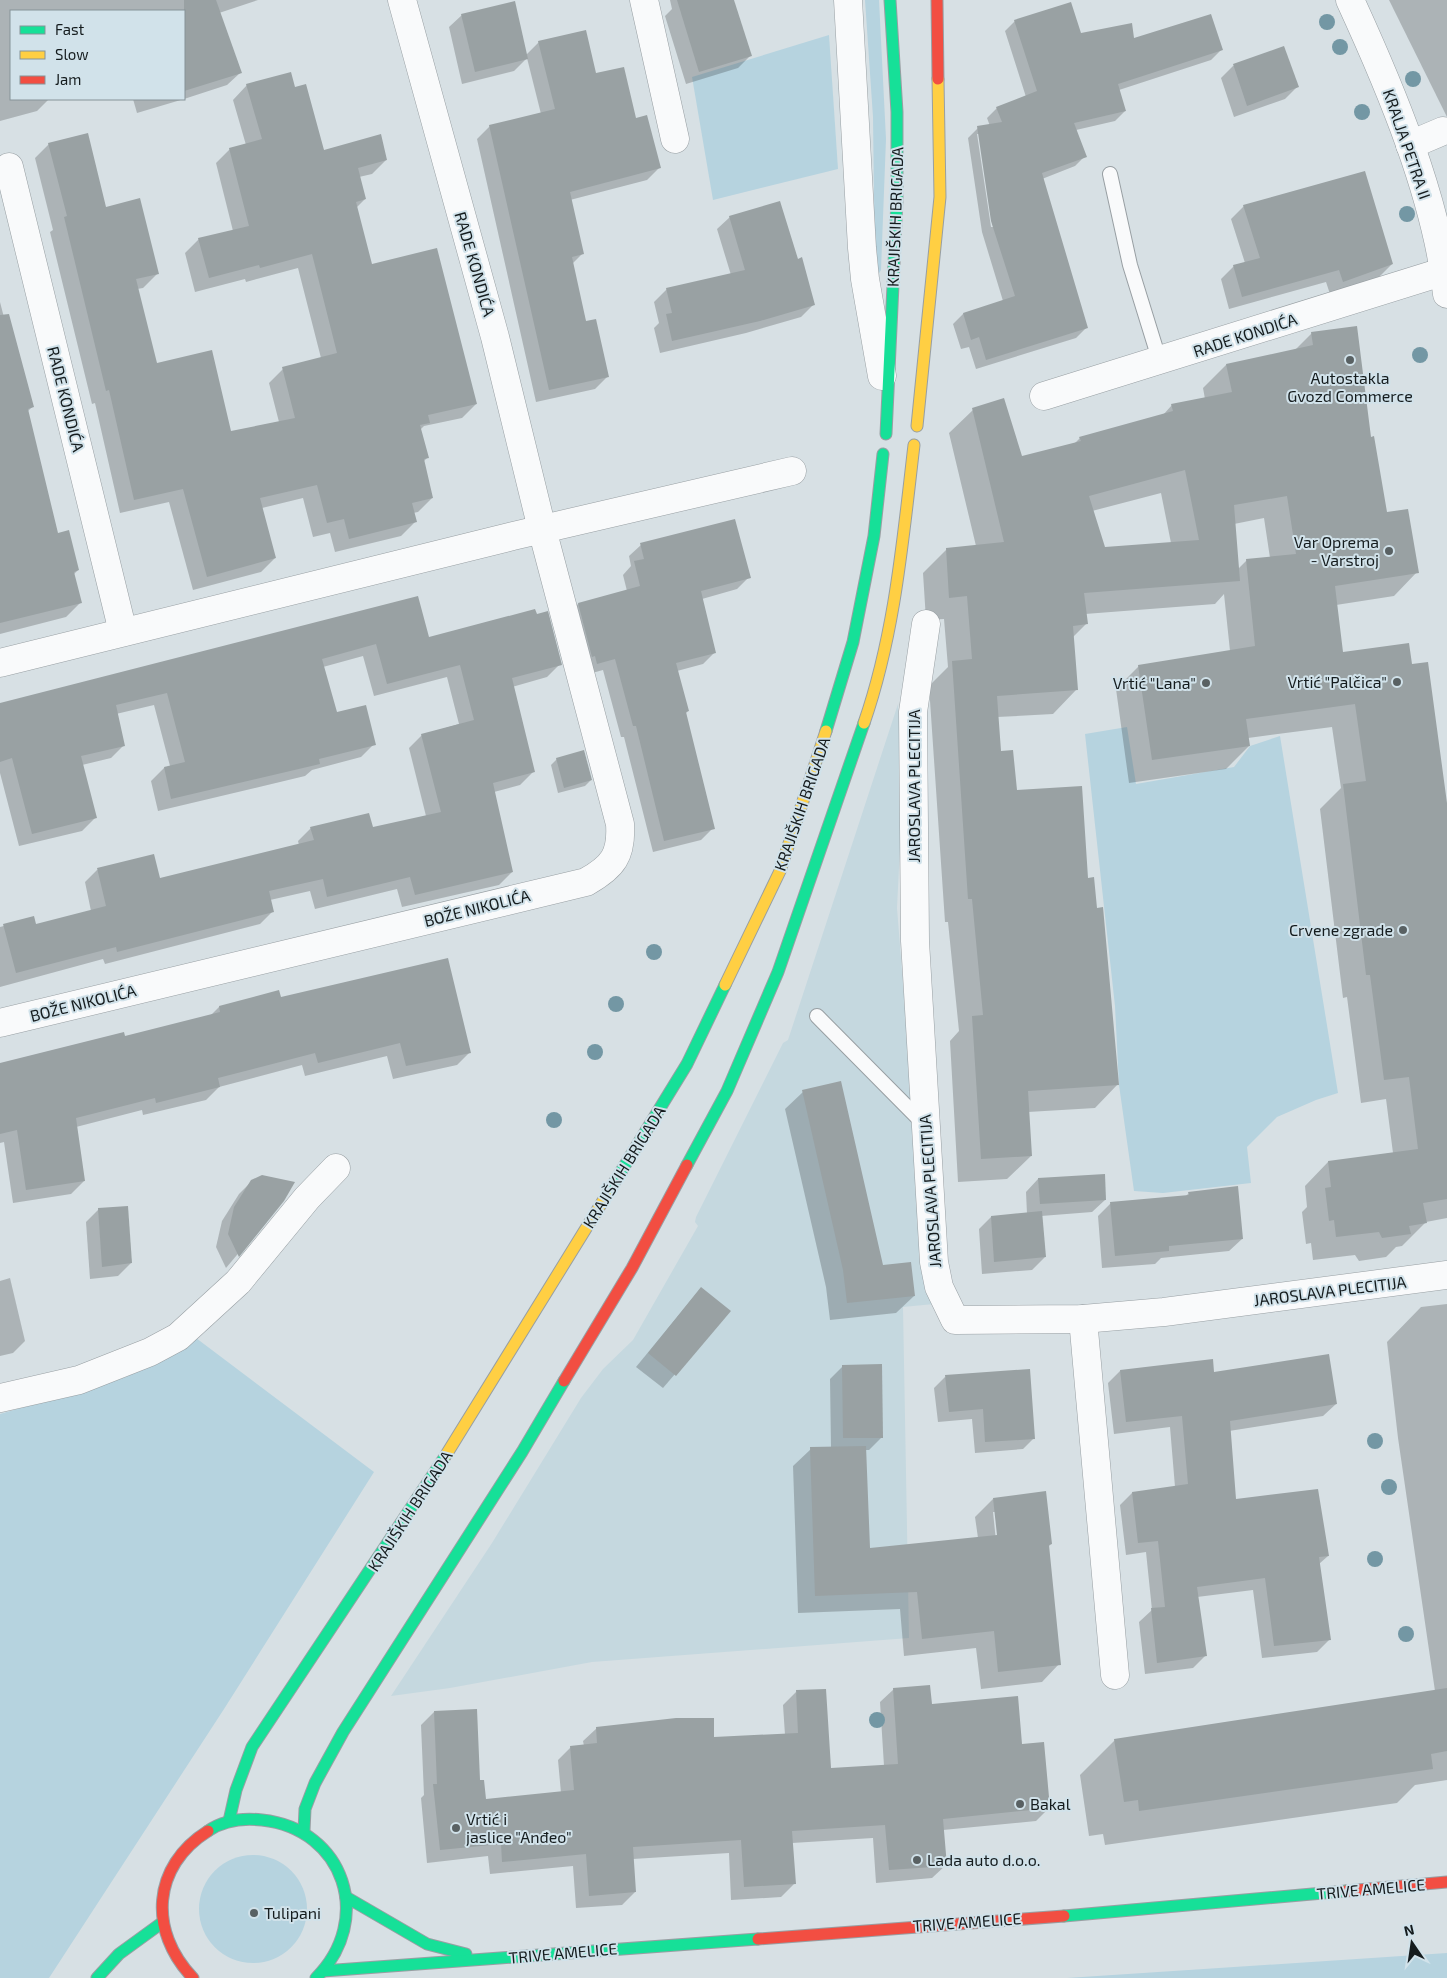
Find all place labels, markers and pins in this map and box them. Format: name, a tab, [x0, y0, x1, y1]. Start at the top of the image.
marker: Autostakla Gvozd Commerce	[1344, 354, 1356, 366]
place label: Autostakla Gvozd Commerce	[1287, 368, 1413, 405]
place label: Var Oprema - Varstroj	[1294, 532, 1379, 570]
marker: Var Oprema - Varstroj	[1383, 545, 1395, 557]
place label: Vrtić "Palčica"	[1288, 672, 1387, 691]
place label: Vrtić "Lana"	[1113, 673, 1196, 692]
marker: Vrtić "Palčica"	[1391, 676, 1403, 688]
marker: Vrtić "Lana"	[1200, 677, 1212, 689]
place label: Crvene zgrade	[1289, 920, 1393, 939]
marker: Crvene zgrade	[1397, 924, 1409, 936]
place label: Bakal	[1030, 1794, 1071, 1813]
marker: Bakal	[1014, 1798, 1026, 1810]
place label: Vrtić i jaslice "Anđeo"	[466, 1809, 572, 1847]
marker: Vrtić i jaslice "Anđeo"	[450, 1822, 462, 1834]
place label: Lada auto d.o.o.	[927, 1850, 1041, 1869]
marker: Lada auto d.o.o.	[911, 1854, 923, 1866]
place label: Tulipani	[264, 1903, 321, 1922]
marker: Tulipani	[248, 1907, 260, 1919]

